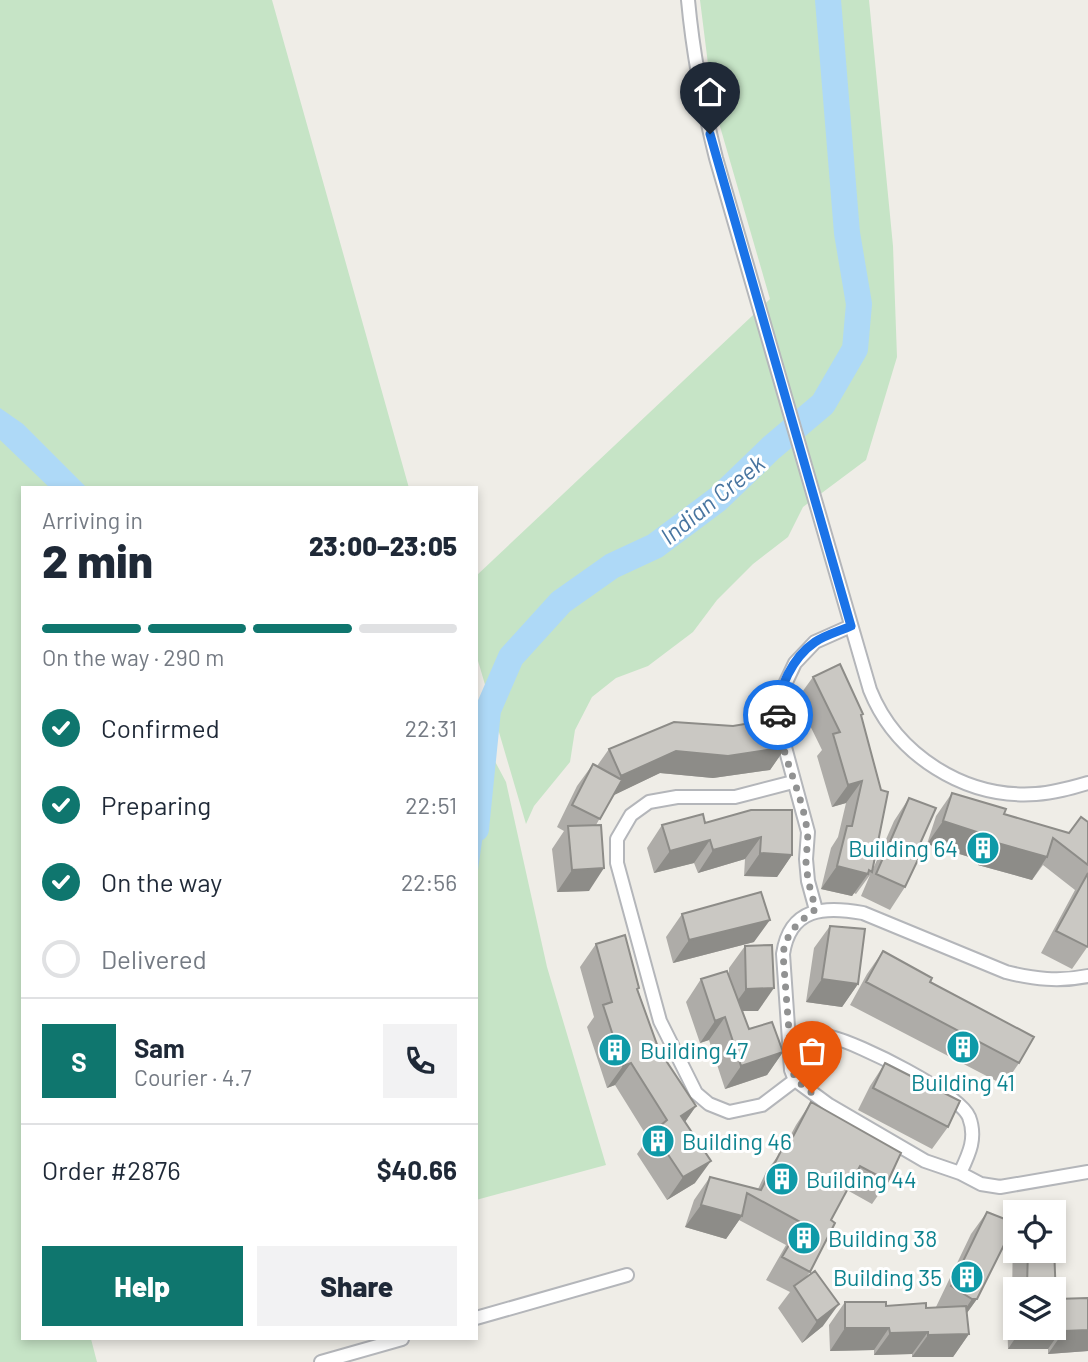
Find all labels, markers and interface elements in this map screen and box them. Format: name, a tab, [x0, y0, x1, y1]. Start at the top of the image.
pin	[680, 62, 740, 134]
icon: home	[691, 73, 729, 111]
water label: Indian Creek	[654, 448, 770, 550]
text: Arriving in	[42, 506, 143, 534]
text: 23:00–23:05	[309, 530, 457, 561]
text: 2 min	[42, 532, 153, 587]
text: On the way · 290 m	[42, 643, 224, 671]
courier	[743, 680, 813, 750]
icon: car	[759, 696, 797, 734]
icon: check	[42, 709, 80, 747]
text: Confirmed	[101, 712, 220, 743]
text: 22:31	[405, 714, 457, 742]
icon: check	[42, 786, 80, 824]
text: Preparing	[101, 789, 211, 820]
text: 22:51	[405, 791, 457, 819]
building icon: Building 64	[964, 829, 1002, 867]
place label: Building 64	[848, 834, 958, 862]
icon: check	[42, 863, 80, 901]
text: On the way	[101, 866, 222, 897]
text: 22:56	[401, 868, 457, 896]
text: Delivered	[101, 943, 207, 974]
pin	[782, 1021, 842, 1093]
button: phone	[383, 1024, 457, 1098]
building icon: Building 41	[944, 1028, 982, 1066]
building icon: Building 47	[596, 1031, 634, 1069]
text: Sam	[134, 1032, 185, 1063]
icon: bag	[793, 1032, 831, 1070]
place label: Building 47	[640, 1036, 748, 1064]
text: S	[71, 1046, 87, 1077]
text: Courier · 4.7	[134, 1063, 252, 1091]
place label: Building 41	[911, 1068, 1015, 1096]
building icon: Building 46	[639, 1122, 677, 1160]
place label: Building 46	[682, 1127, 792, 1155]
text: Order #2876	[42, 1154, 181, 1185]
text: $40.66	[377, 1154, 457, 1185]
building icon: Building 44	[763, 1160, 801, 1198]
place label: Building 44	[806, 1165, 917, 1193]
map controls	[1003, 1200, 1066, 1340]
button: locate	[1003, 1200, 1066, 1263]
building icon: Building 38	[785, 1219, 823, 1257]
place label: Building 38	[828, 1224, 937, 1252]
button: Help	[42, 1246, 243, 1326]
button: Share	[257, 1246, 457, 1326]
building icon: Building 35	[948, 1258, 986, 1296]
place label: Building 35	[833, 1263, 942, 1291]
button: layers	[1003, 1277, 1066, 1340]

